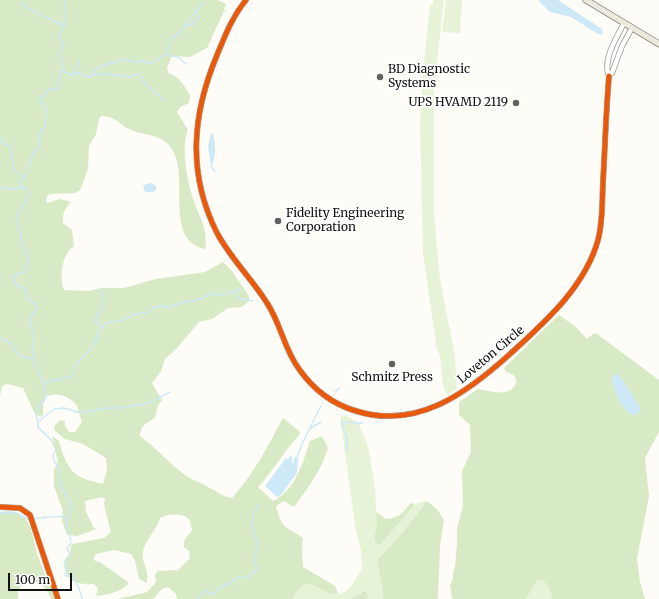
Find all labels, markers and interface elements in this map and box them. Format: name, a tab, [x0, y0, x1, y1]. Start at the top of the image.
place label: BD Diagnostic Systems	[388, 63, 470, 91]
marker: BD Diagnostic Systems	[375, 72, 385, 82]
place label: UPS HVAMD 2119	[408, 96, 508, 110]
marker: UPS HVAMD 2119	[511, 98, 521, 108]
place label: Fidelity Engineering Corporation	[286, 207, 404, 235]
marker: Fidelity Engineering Corporation	[273, 216, 283, 226]
street label: Loveton Circle	[455, 323, 527, 387]
marker: Schmitz Press	[387, 359, 397, 369]
place label: Schmitz Press	[351, 371, 433, 385]
scale bar	[10, 565, 74, 591]
text: 100 m	[15, 572, 50, 587]

